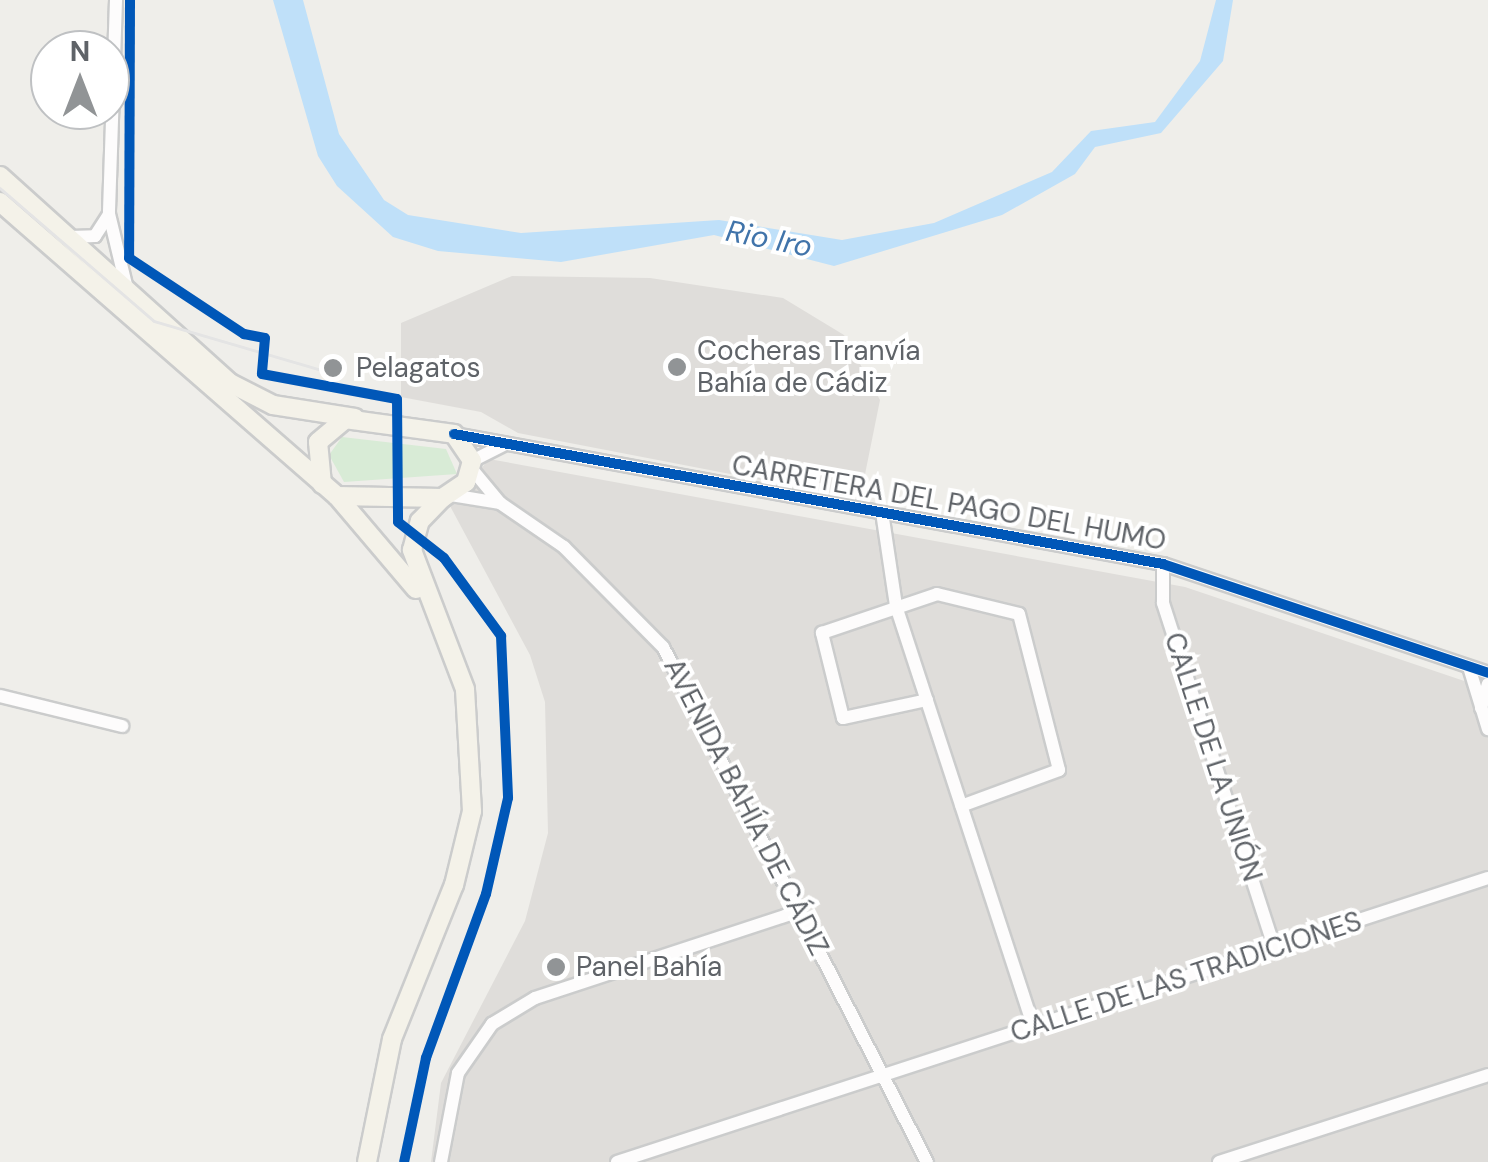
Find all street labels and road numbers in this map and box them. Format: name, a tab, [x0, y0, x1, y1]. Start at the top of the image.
street label: CARRETERA DEL PAGO DEL HUMO	[729, 448, 1169, 558]
street label: CALLE DE LA UNIÓN	[1157, 628, 1269, 886]
street label: AVENIDA BAHÍA DE CÁDIZ	[656, 653, 836, 961]
street label: CALLE DE LAS TRADICIONES	[1006, 904, 1366, 1050]

